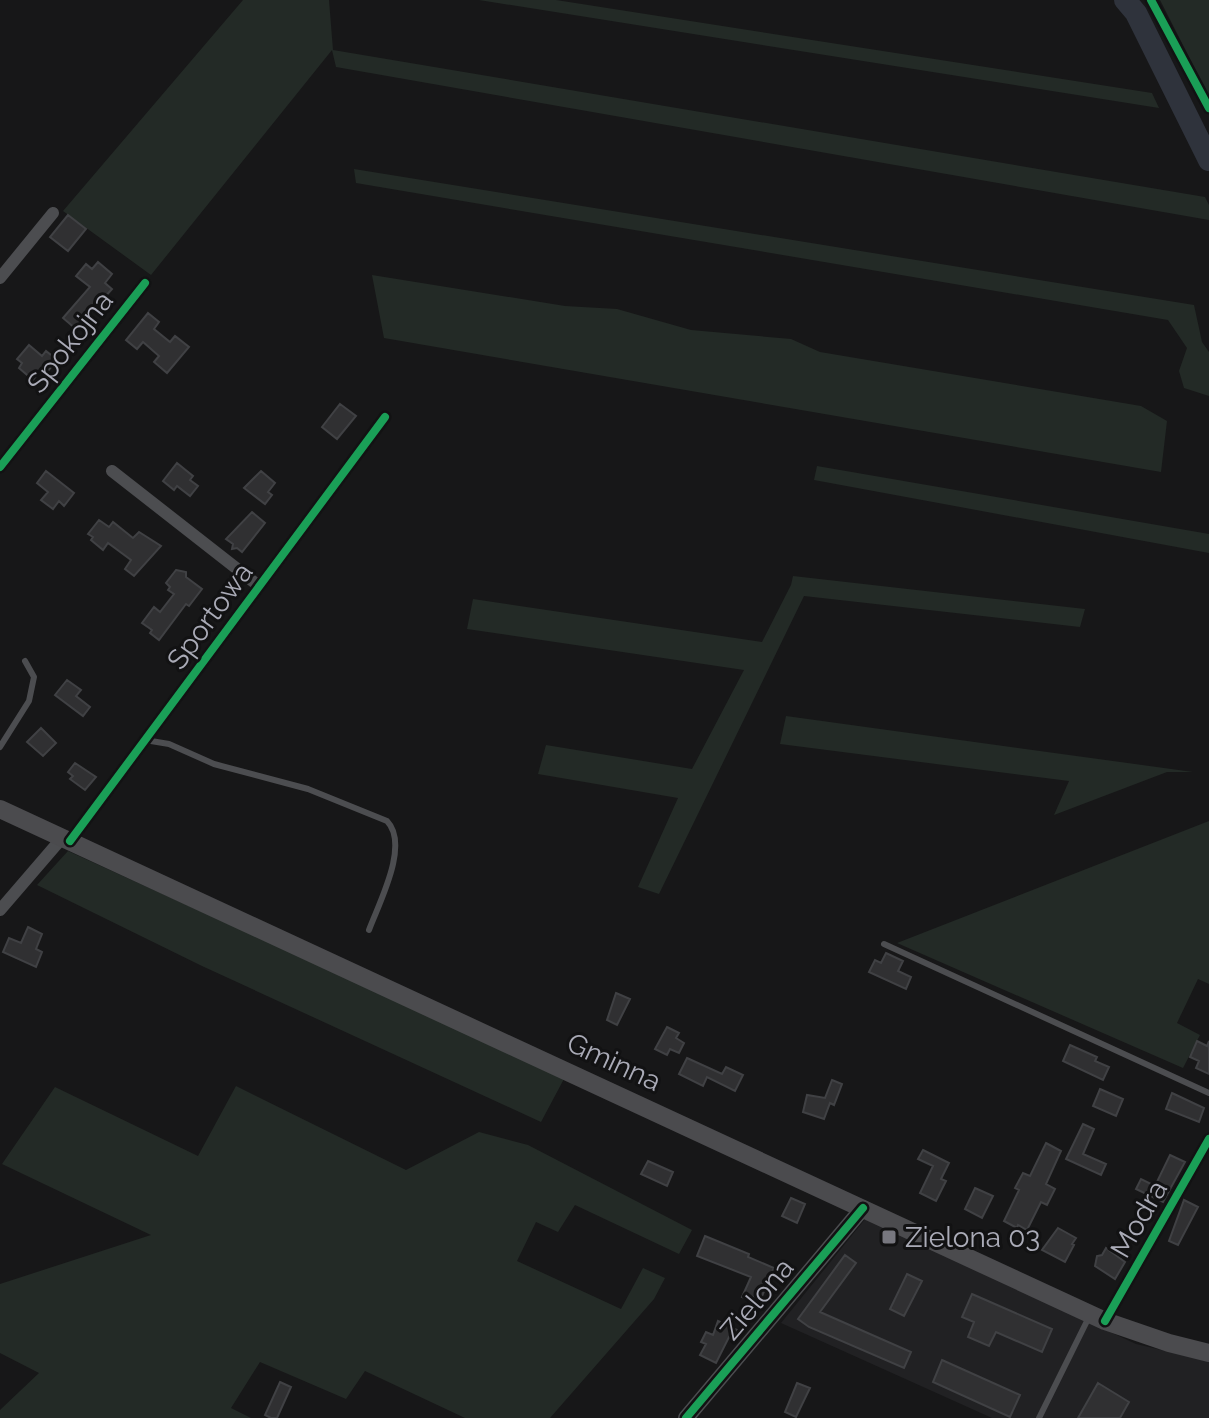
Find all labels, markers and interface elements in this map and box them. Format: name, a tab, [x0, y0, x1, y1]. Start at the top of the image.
street label: Spokojna	[20, 285, 120, 399]
street label: Sportowa	[160, 556, 260, 676]
street label: Gminna	[562, 1026, 666, 1098]
street label: Modra	[1104, 1175, 1174, 1263]
place label: Zielona 03	[905, 1221, 1040, 1254]
marker: Zielona 03	[880, 1228, 898, 1246]
street label: Zielona	[714, 1252, 800, 1346]

